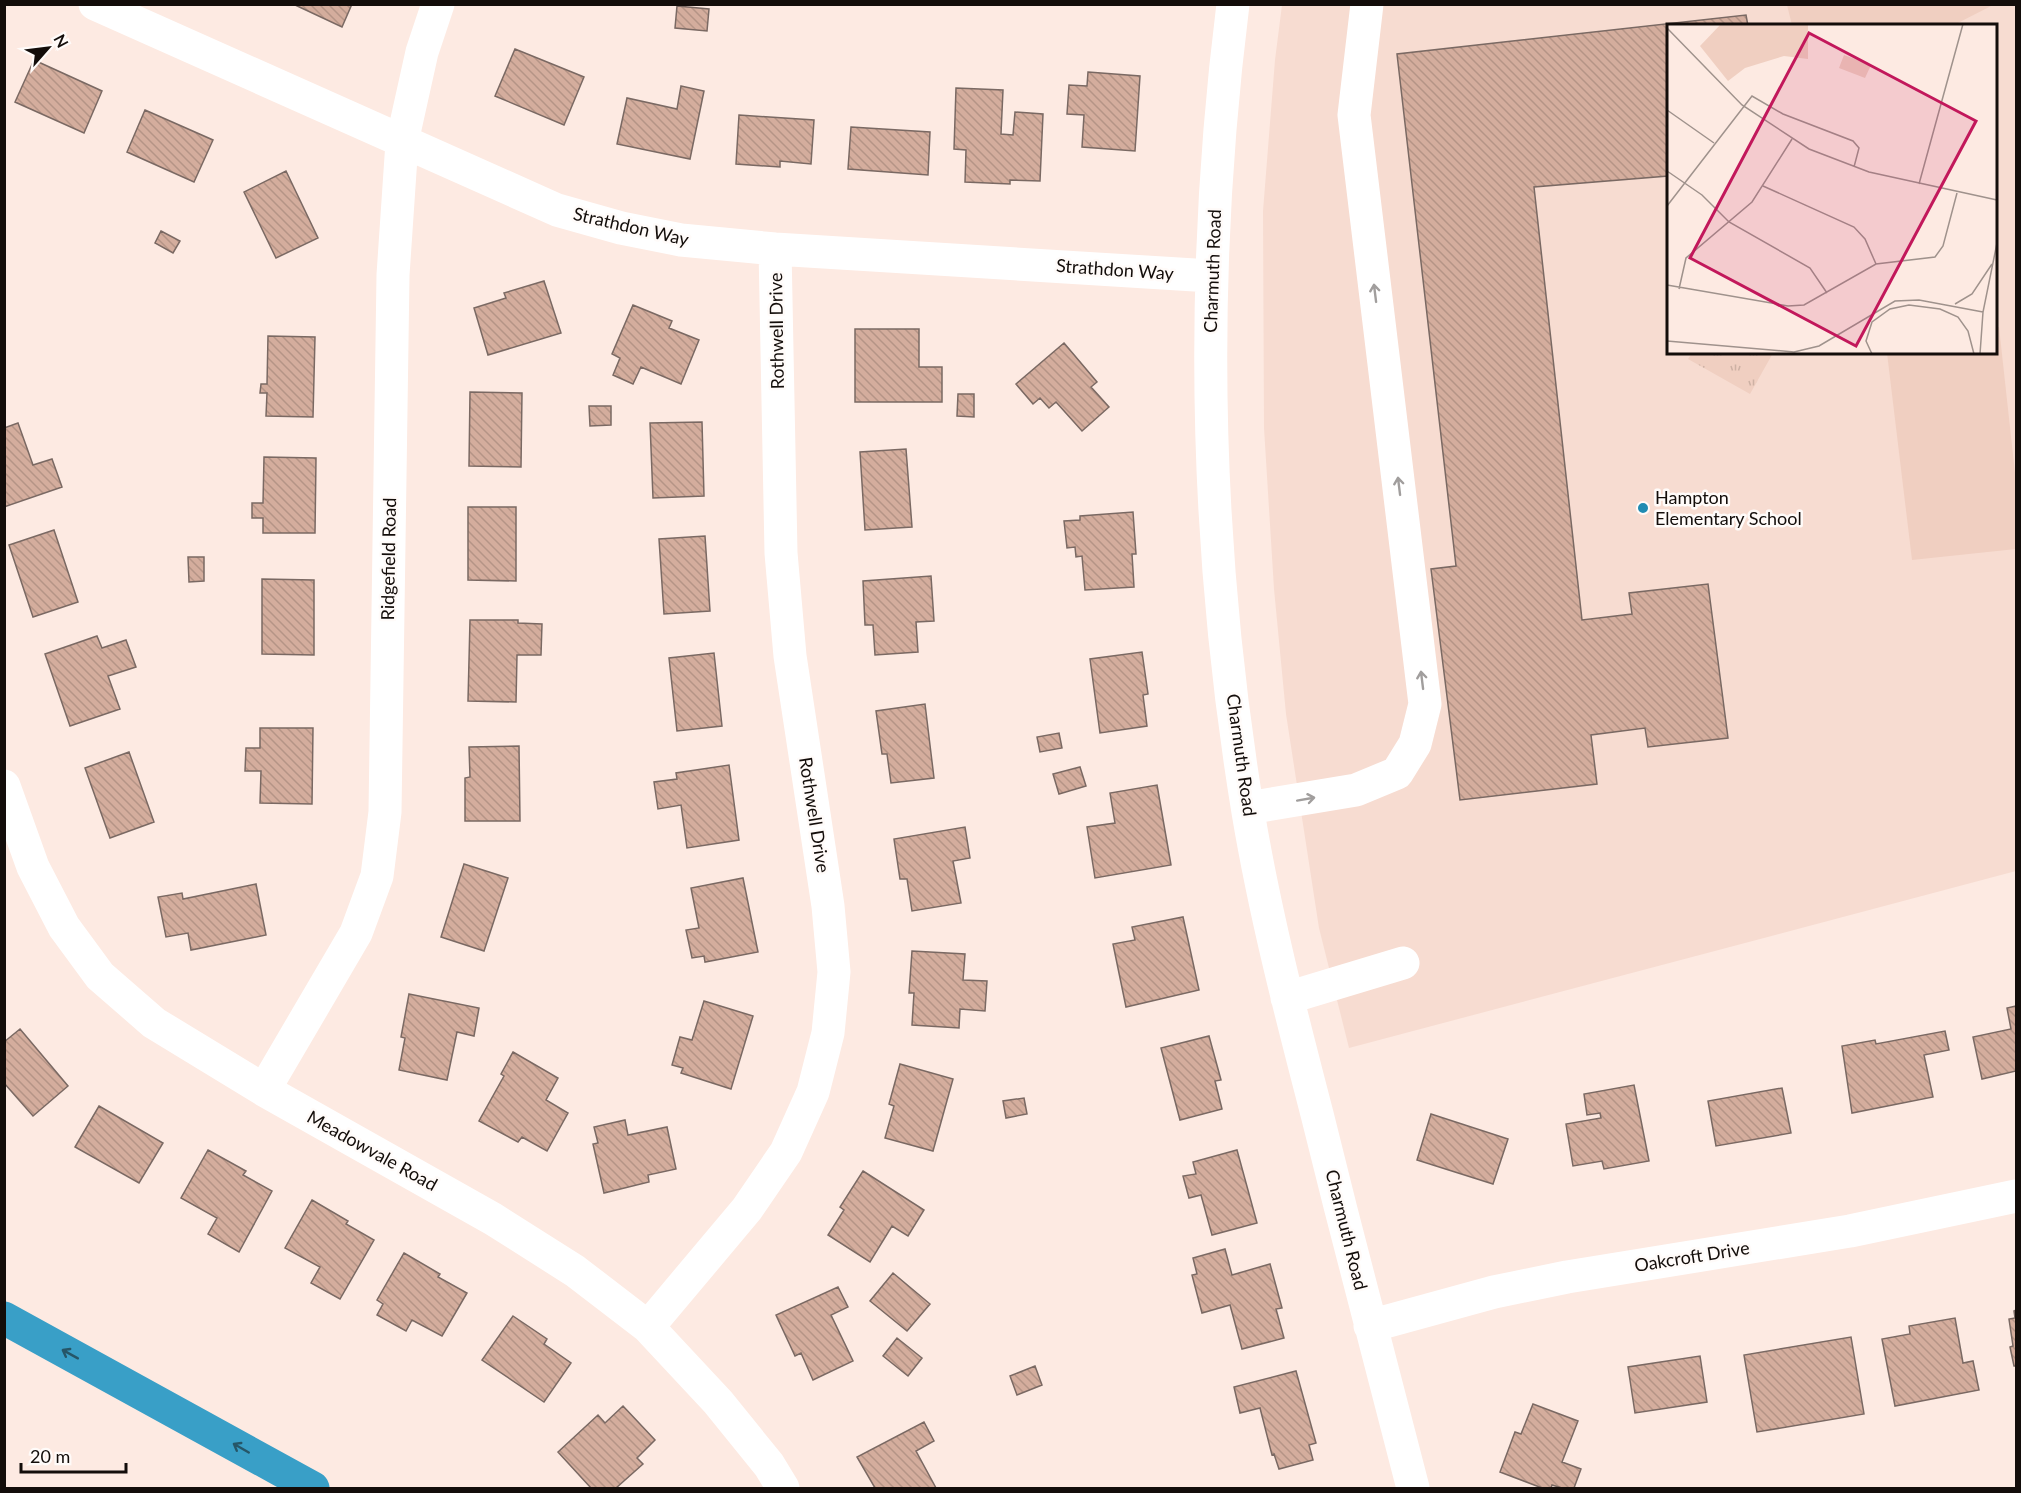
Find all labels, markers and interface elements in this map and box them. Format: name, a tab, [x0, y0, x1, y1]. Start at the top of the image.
north arrow	[18, 18, 78, 78]
inset map	[1667, 24, 1997, 354]
text: N	[50, 31, 73, 51]
street label: Strathdon Way	[571, 202, 692, 250]
street label: Charmuth Road	[1199, 209, 1225, 333]
street label: Strathdon Way	[1056, 254, 1175, 284]
street label: Rothwell Drive	[764, 272, 788, 390]
one-way arrow	[1370, 283, 1381, 303]
one-way arrow	[1393, 477, 1404, 497]
place label: Hampton Elementary School	[1655, 486, 1802, 529]
street label: Ridgefield Road	[376, 497, 400, 621]
marker: Hampton Elementary School	[1636, 501, 1650, 515]
one-way arrow	[1416, 671, 1427, 690]
street label: Charmuth Road	[1223, 692, 1261, 818]
street label: Rothwell Drive	[795, 755, 835, 874]
one-way arrow	[1295, 793, 1315, 804]
street label: Meadowvale Road	[304, 1105, 441, 1195]
street label: Charmuth Road	[1321, 1167, 1373, 1292]
street label: Oakcroft Drive	[1633, 1236, 1751, 1276]
one-way arrow	[62, 1348, 79, 1360]
scale bar	[21, 1436, 126, 1474]
one-way arrow	[233, 1441, 250, 1453]
text: 20 m	[30, 1445, 70, 1467]

